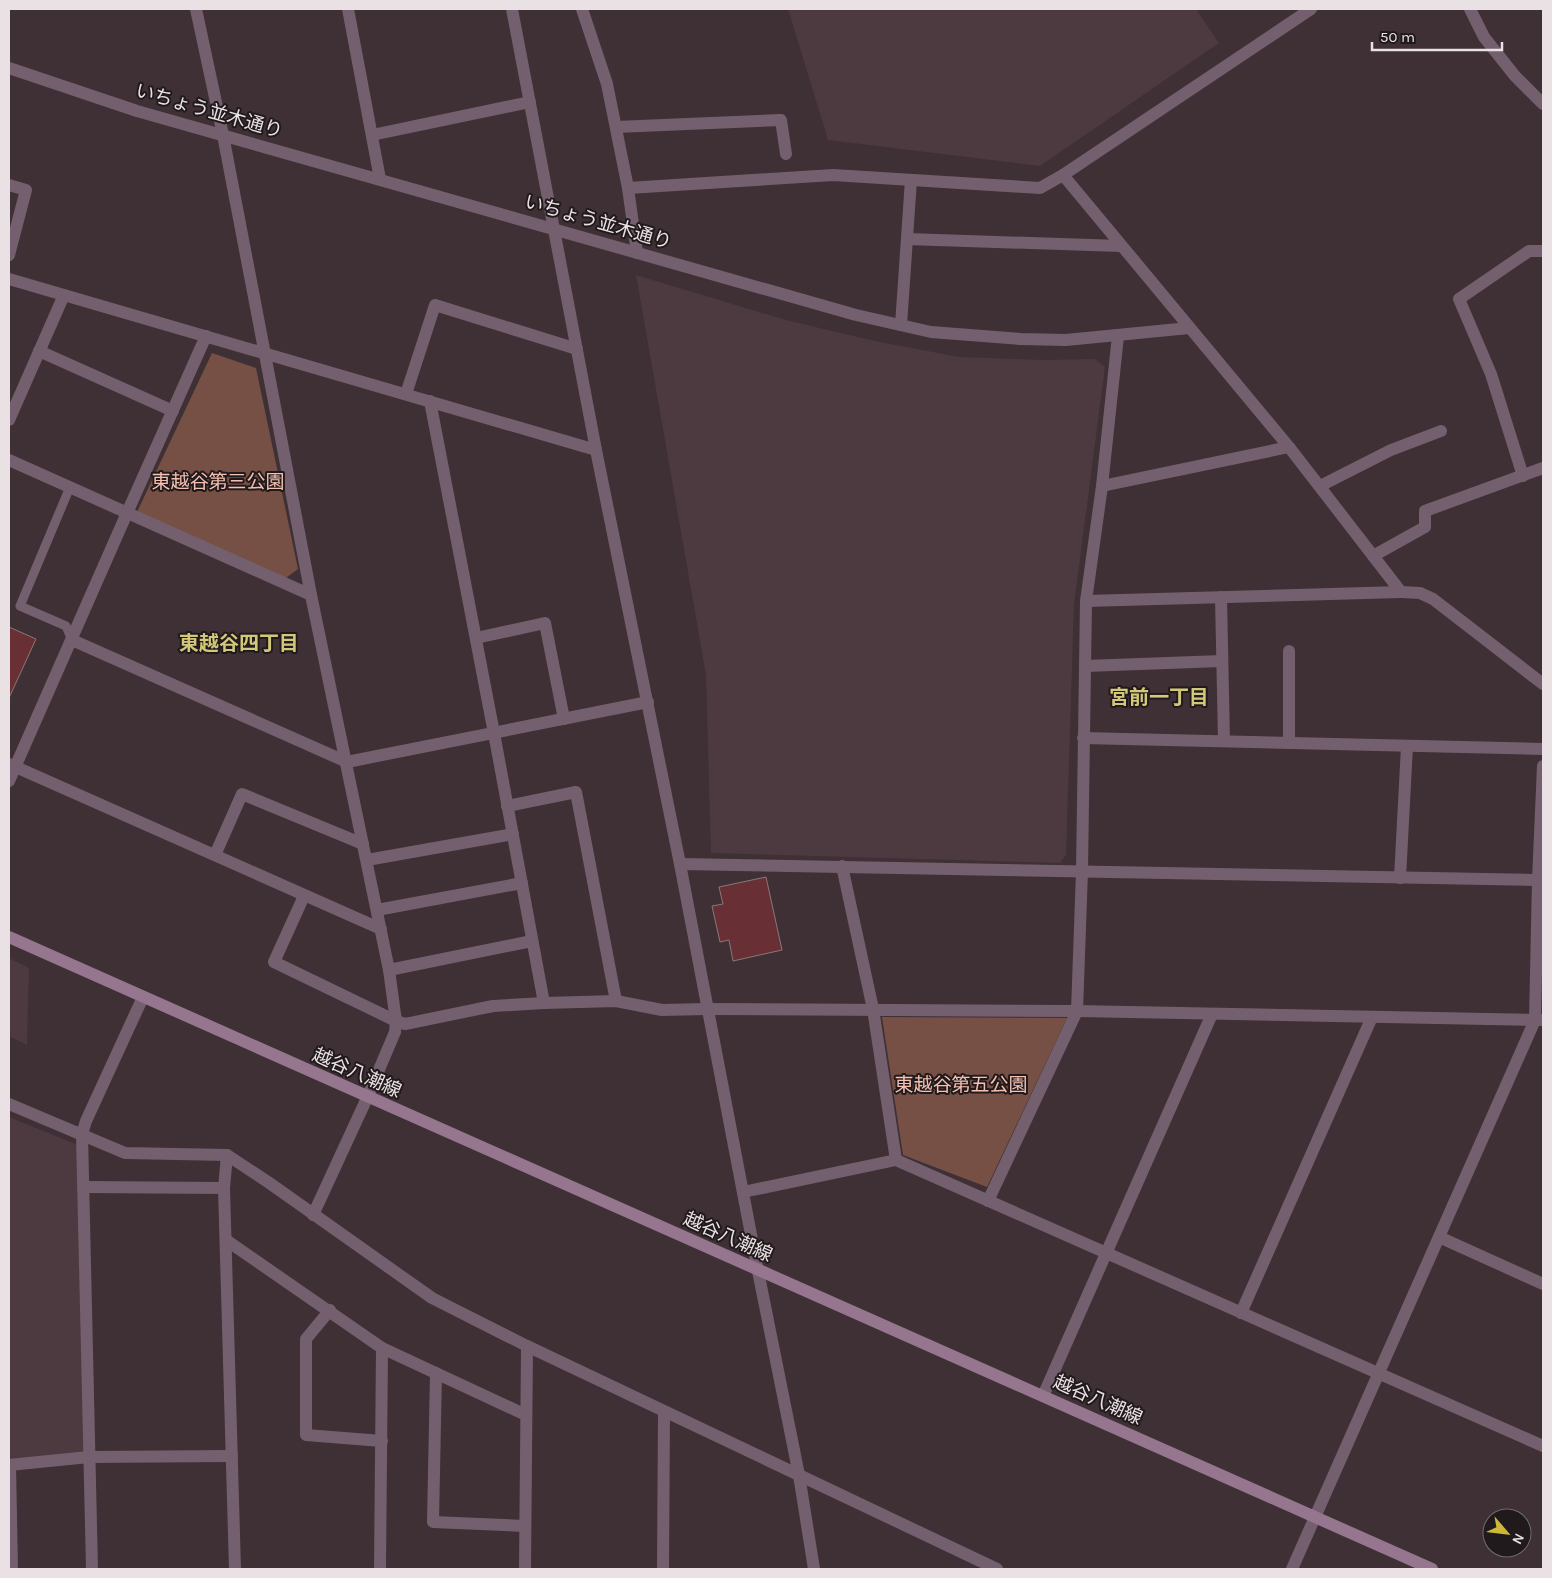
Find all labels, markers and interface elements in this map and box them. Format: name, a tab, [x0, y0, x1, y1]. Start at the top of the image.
scale bar	[1372, 20, 1502, 52]
text: 50 m	[1380, 28, 1415, 46]
street label: いちょう並木通り	[133, 79, 285, 143]
street label: いちょう並木通り	[522, 190, 674, 254]
park label: 東越谷第三公園	[151, 471, 285, 493]
district label: 東越谷四丁目	[179, 632, 299, 655]
district label: 宮前一丁目	[1109, 686, 1209, 709]
street label: 越谷八潮線	[309, 1044, 405, 1102]
park label: 東越谷第五公園	[894, 1074, 1028, 1096]
street label: 越谷八潮線	[680, 1208, 776, 1266]
street label: 越谷八潮線	[1050, 1371, 1146, 1429]
north arrow	[1482, 1508, 1532, 1558]
text: N	[1508, 1530, 1528, 1547]

